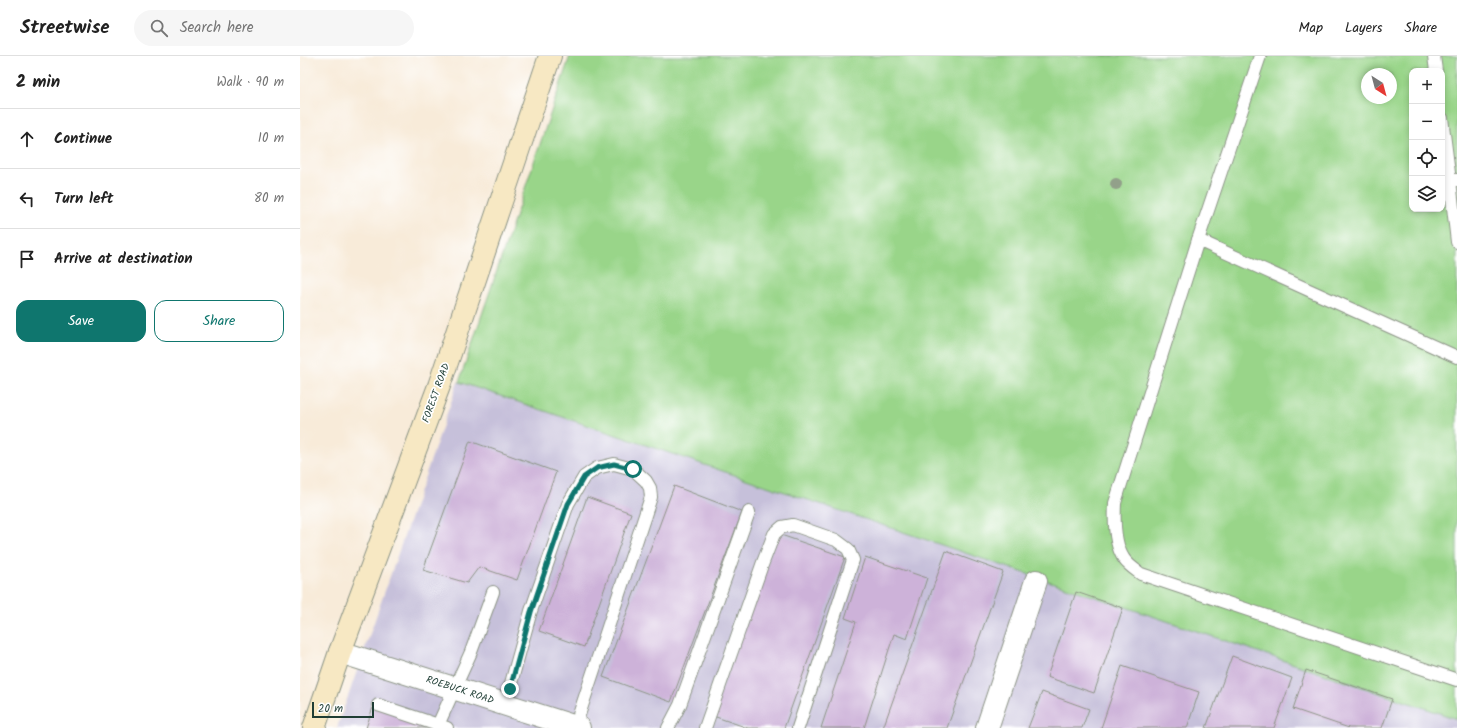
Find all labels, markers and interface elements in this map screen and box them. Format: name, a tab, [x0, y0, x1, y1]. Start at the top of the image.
search box	[134, 10, 414, 46]
text: Streetwise	[20, 13, 110, 43]
text: Search here	[180, 16, 254, 40]
icon: search	[148, 17, 170, 39]
text: Map	[1299, 17, 1323, 39]
text: Layers	[1345, 17, 1383, 39]
text: Share	[1405, 17, 1437, 39]
north arrow	[1361, 68, 1397, 104]
map controls	[1409, 68, 1445, 212]
button: +	[1409, 68, 1445, 104]
text: 2 min	[16, 69, 60, 96]
text: Walk · 90 m	[217, 72, 284, 93]
button: −	[1409, 104, 1445, 140]
text: Continue	[54, 127, 112, 151]
icon: ahead	[16, 128, 38, 150]
text: 10 m	[258, 128, 284, 149]
button: locate	[1409, 140, 1445, 176]
button: layers	[1409, 176, 1445, 212]
text: Turn left	[54, 187, 114, 211]
icon: left	[16, 188, 38, 210]
text: 80 m	[254, 188, 284, 209]
text: Arrive at destination	[54, 247, 193, 271]
icon: arrive	[16, 248, 38, 270]
button: Save	[16, 300, 146, 342]
button: Share	[154, 300, 284, 342]
street label: FOREST ROAD	[418, 361, 454, 425]
route start	[624, 460, 642, 478]
street label: ROEBUCK ROAD	[424, 671, 497, 709]
route end	[501, 680, 519, 698]
scale bar	[312, 700, 374, 719]
text: 20 m	[318, 700, 343, 718]

